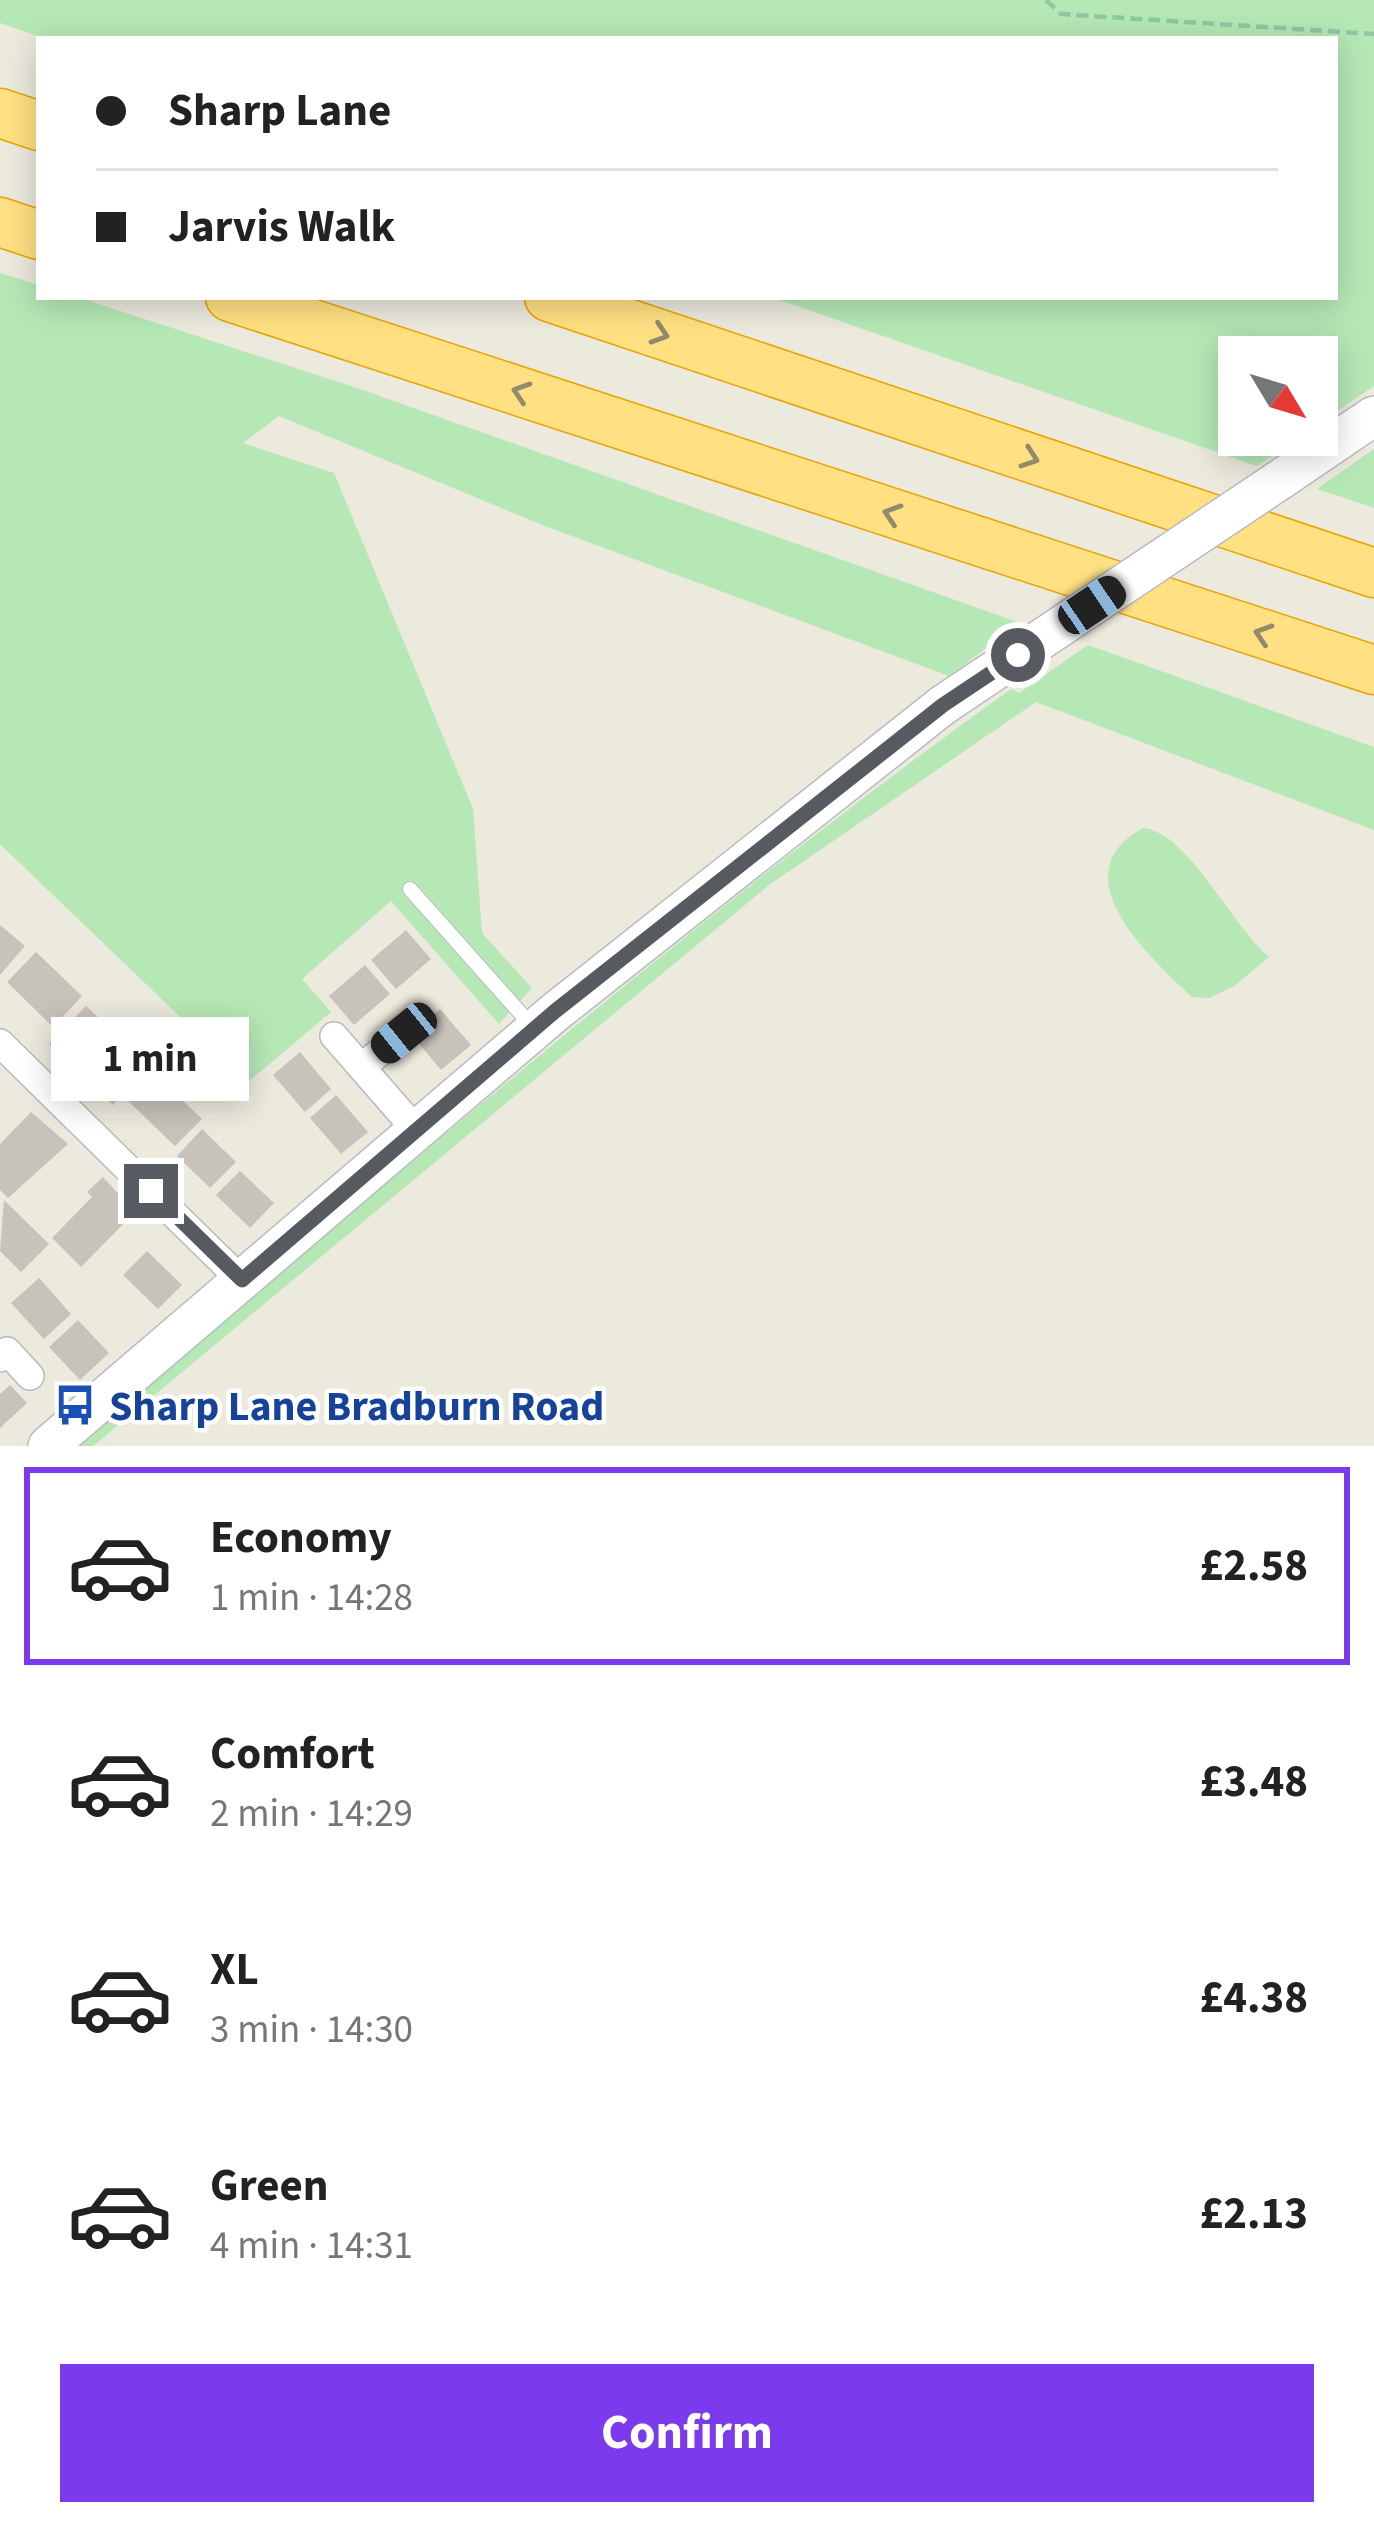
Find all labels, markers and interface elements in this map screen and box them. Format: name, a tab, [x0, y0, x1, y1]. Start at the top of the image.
text: Sharp Lane	[168, 79, 391, 143]
text: Jarvis Walk	[168, 195, 395, 259]
one-way arrow	[648, 320, 669, 344]
north arrow	[1218, 336, 1338, 456]
map controls	[1218, 336, 1338, 456]
one-way arrow	[511, 382, 532, 407]
one-way arrow	[1019, 444, 1040, 469]
one-way arrow	[882, 503, 903, 528]
car	[1052, 570, 1132, 640]
one-way arrow	[1253, 623, 1274, 648]
route start	[991, 628, 1045, 682]
car	[365, 996, 443, 1070]
callout: 1 min	[52, 1017, 250, 1101]
text: 1 min	[103, 1031, 197, 1087]
route end	[124, 1164, 178, 1218]
place label: Sharp Lane Bradburn Road	[109, 1377, 604, 1437]
bus stop icon: Sharp Lane Bradburn Road	[52, 1382, 98, 1428]
text: Economy	[210, 1506, 392, 1570]
icon: car	[66, 1512, 174, 1620]
text: £2.58	[1199, 1534, 1308, 1598]
text: 1 min · 14:28	[210, 1570, 413, 1626]
text: Comfort	[210, 1722, 375, 1786]
icon: car	[66, 1728, 174, 1836]
text: £3.48	[1199, 1750, 1308, 1814]
text: 2 min · 14:29	[210, 1786, 413, 1842]
text: XL	[210, 1938, 259, 2002]
icon: car	[66, 1944, 174, 2052]
text: £4.38	[1199, 1966, 1308, 2030]
text: 3 min · 14:30	[210, 2002, 413, 2058]
text: Green	[210, 2154, 329, 2218]
icon: car	[66, 2160, 174, 2268]
text: £2.13	[1199, 2182, 1308, 2246]
text: 4 min · 14:31	[210, 2218, 413, 2274]
button: Confirm	[60, 2364, 1314, 2502]

